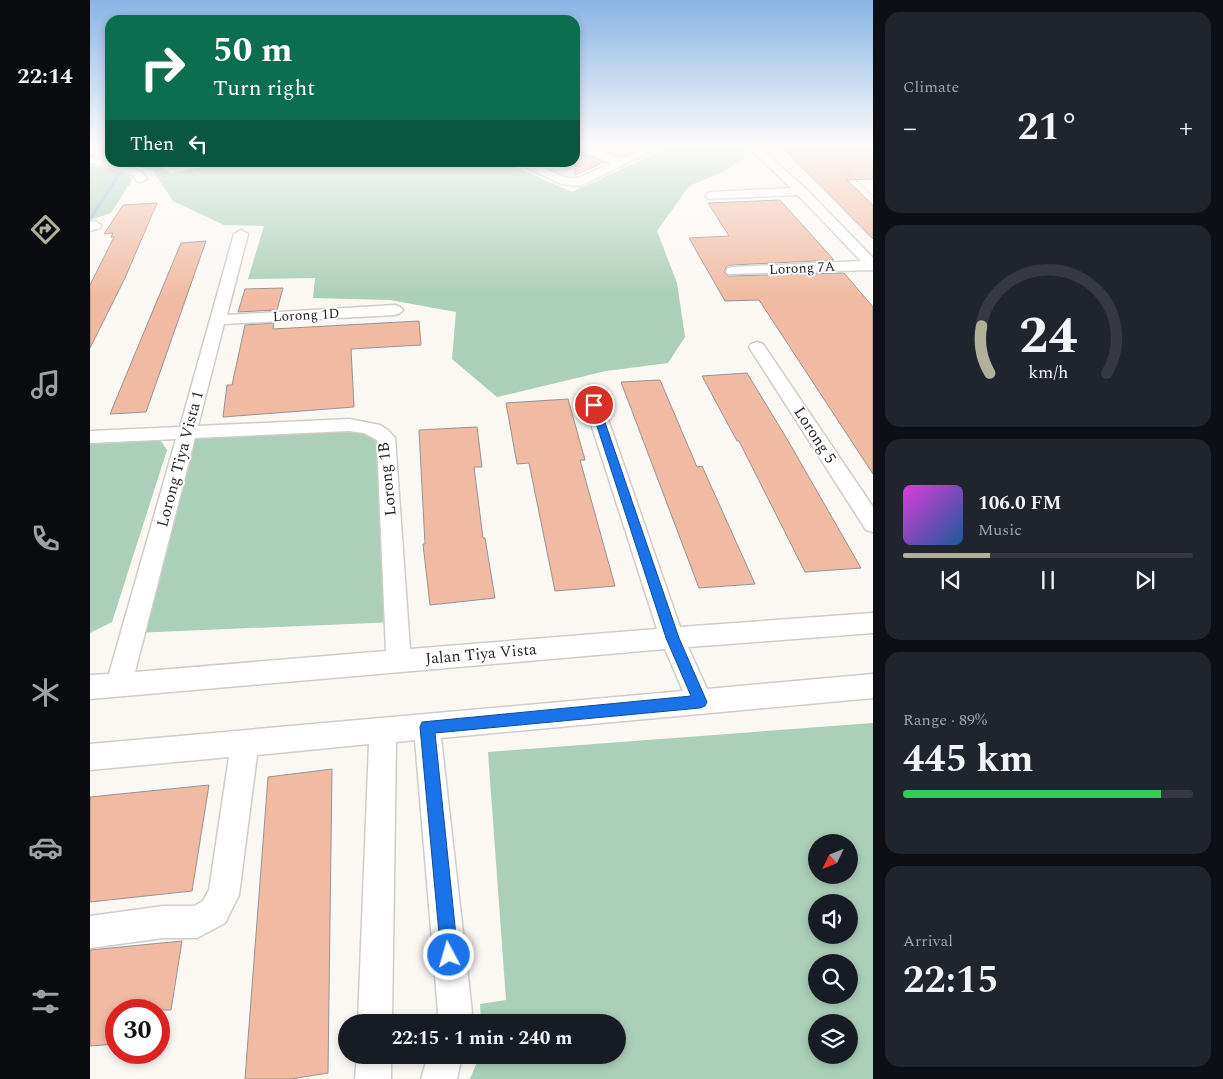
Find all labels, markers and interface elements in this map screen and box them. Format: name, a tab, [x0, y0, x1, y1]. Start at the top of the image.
text: 50 m	[213, 24, 293, 77]
icon: right	[130, 35, 195, 100]
text: 22:14	[17, 60, 73, 93]
text: Turn right	[213, 72, 315, 105]
text: Climate	[903, 75, 959, 99]
text: 21°	[1017, 99, 1079, 157]
text: −	[903, 107, 917, 150]
text: +	[1179, 107, 1193, 150]
text: Then	[130, 130, 174, 159]
icon: left	[184, 130, 212, 158]
icon: directions	[28, 212, 63, 247]
street label: Lorong 7A	[768, 256, 836, 280]
text: 24	[1019, 297, 1077, 376]
street label: Lorong 1D	[272, 303, 340, 327]
text: km/h	[1028, 359, 1068, 386]
icon: music	[28, 367, 63, 402]
pin	[573, 384, 615, 426]
street label: Lorong Tiya Vista 1	[150, 388, 210, 530]
icon: arrive	[580, 391, 608, 419]
street label: Lorong 5	[788, 402, 842, 468]
street label: Lorong 1B	[371, 441, 403, 517]
text: 106.0 FM	[978, 489, 1061, 518]
text: Music	[978, 518, 1022, 542]
icon: phone	[28, 521, 63, 556]
icon: previous	[937, 566, 965, 594]
icon: pause	[1034, 566, 1062, 594]
icon: next	[1131, 566, 1159, 594]
street label: Jalan Tiya Vista	[424, 637, 538, 671]
icon: climate	[28, 675, 63, 710]
text: Range · 89%	[903, 708, 987, 732]
text: 445 km	[903, 731, 1034, 789]
icon: car	[28, 830, 63, 865]
north arrow	[808, 834, 858, 884]
map controls	[808, 834, 858, 1064]
button: sound	[808, 894, 858, 944]
position arrow	[422, 928, 474, 980]
text: Arrival	[903, 929, 953, 953]
text: 22:15	[903, 952, 998, 1010]
button: search	[808, 954, 858, 1004]
icon: filters	[28, 984, 63, 1019]
speed limit sign: 30	[105, 999, 170, 1064]
button: layers	[808, 1014, 858, 1064]
text: 22:15 · 1 min · 240 m	[392, 1024, 572, 1053]

